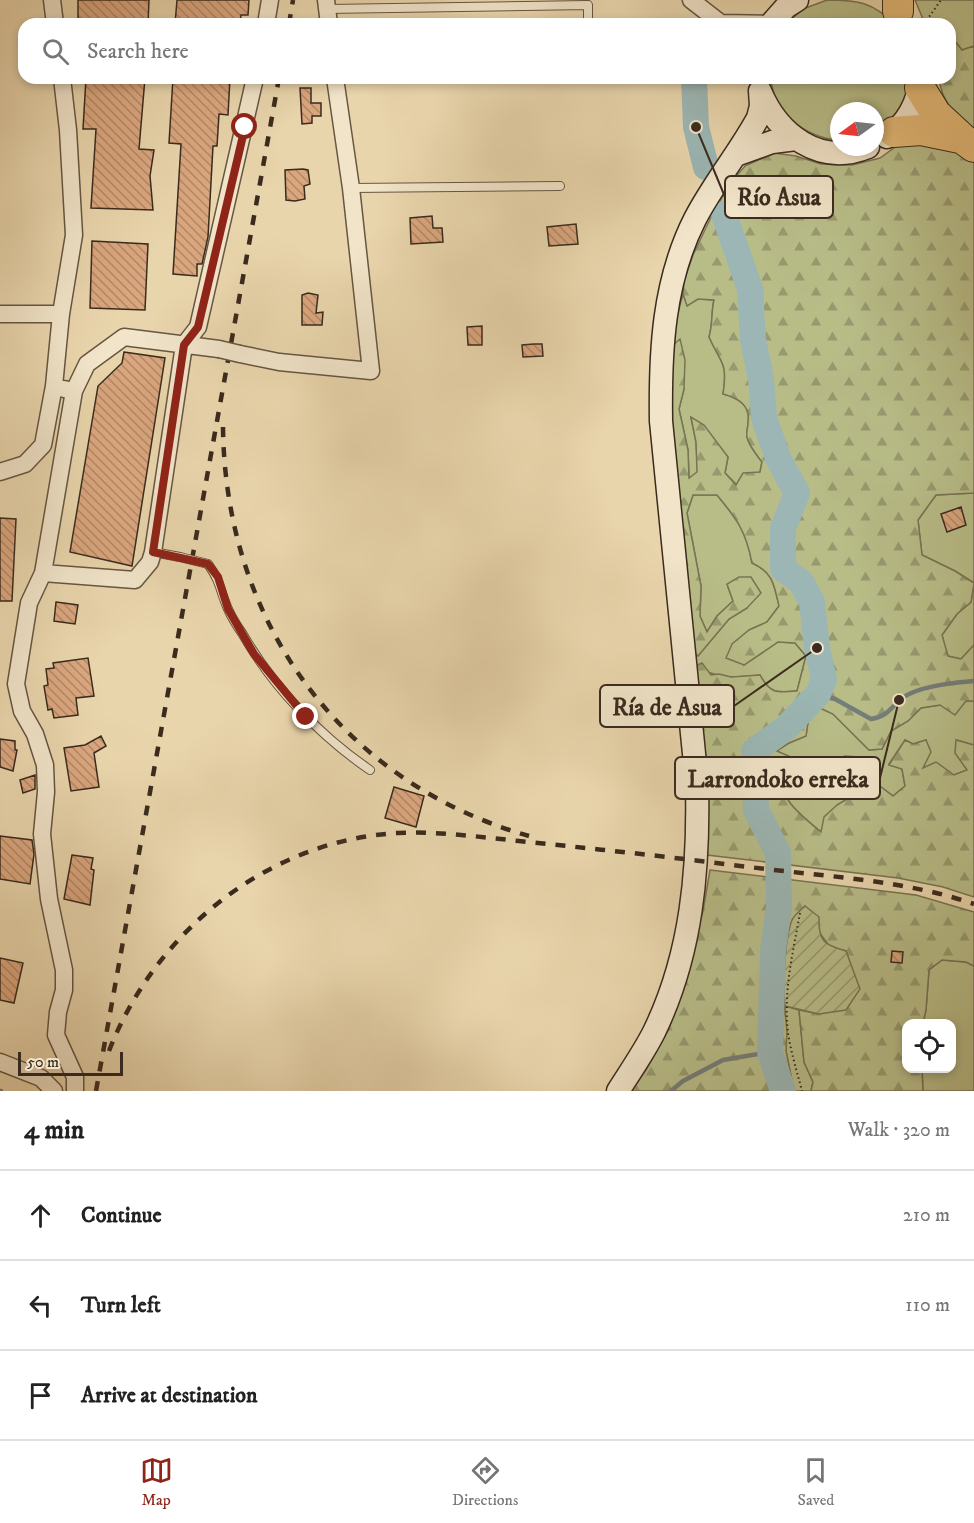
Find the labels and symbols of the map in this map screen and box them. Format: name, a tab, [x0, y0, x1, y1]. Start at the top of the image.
north arrow	[830, 102, 884, 156]
route start	[231, 113, 257, 139]
callout: Río Asua	[725, 176, 833, 218]
text: Río Asua	[737, 183, 822, 213]
callout: Ría de Asua	[600, 685, 734, 727]
text: Ría de Asua	[612, 693, 723, 723]
route end	[292, 703, 318, 729]
callout: Larrondoko erreka	[675, 757, 880, 799]
text: Larrondoko erreka	[687, 765, 869, 795]
scale bar	[18, 1049, 123, 1076]

